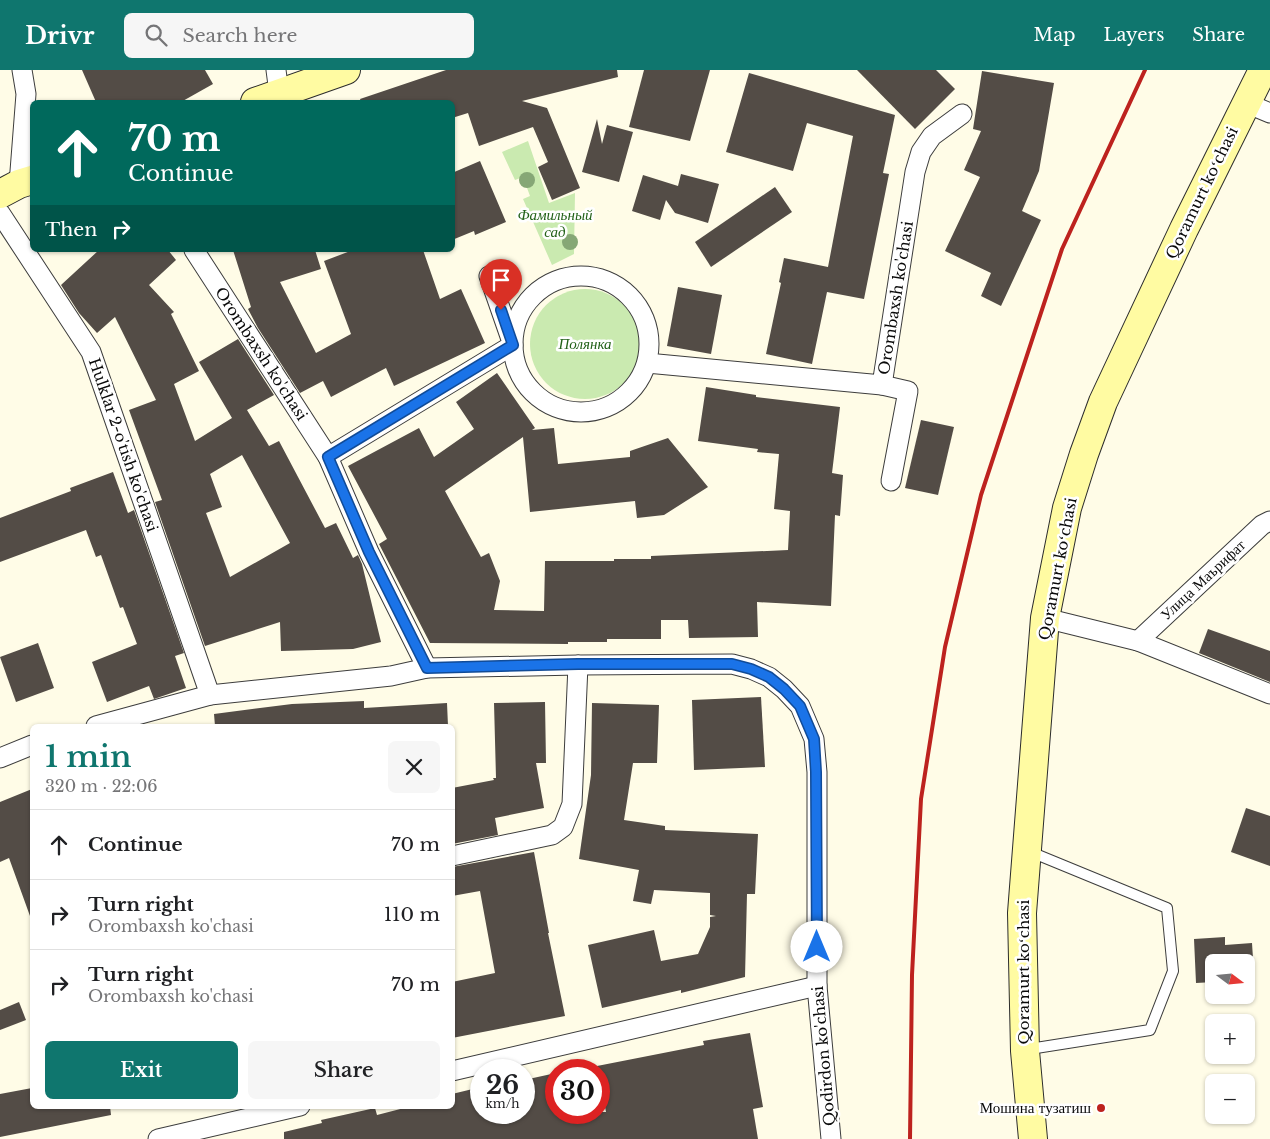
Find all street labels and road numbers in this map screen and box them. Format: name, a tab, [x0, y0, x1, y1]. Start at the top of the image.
street label: Qoramurt koʻchasi	[1161, 124, 1242, 262]
street label: Orombaxsh ko'chasi	[874, 220, 917, 376]
street label: Orombaxsh ko'chasi	[211, 283, 312, 424]
street label: Hulklar 2-o'tish ko'chasi	[85, 355, 162, 534]
street label: Qoramurt koʻchasi	[1034, 496, 1081, 642]
street label: Улица Маърифат	[1156, 535, 1249, 624]
street label: Qoramurt koʻchasi	[1014, 900, 1033, 1044]
street label: Qodirdon ko'chasi	[808, 985, 839, 1127]

